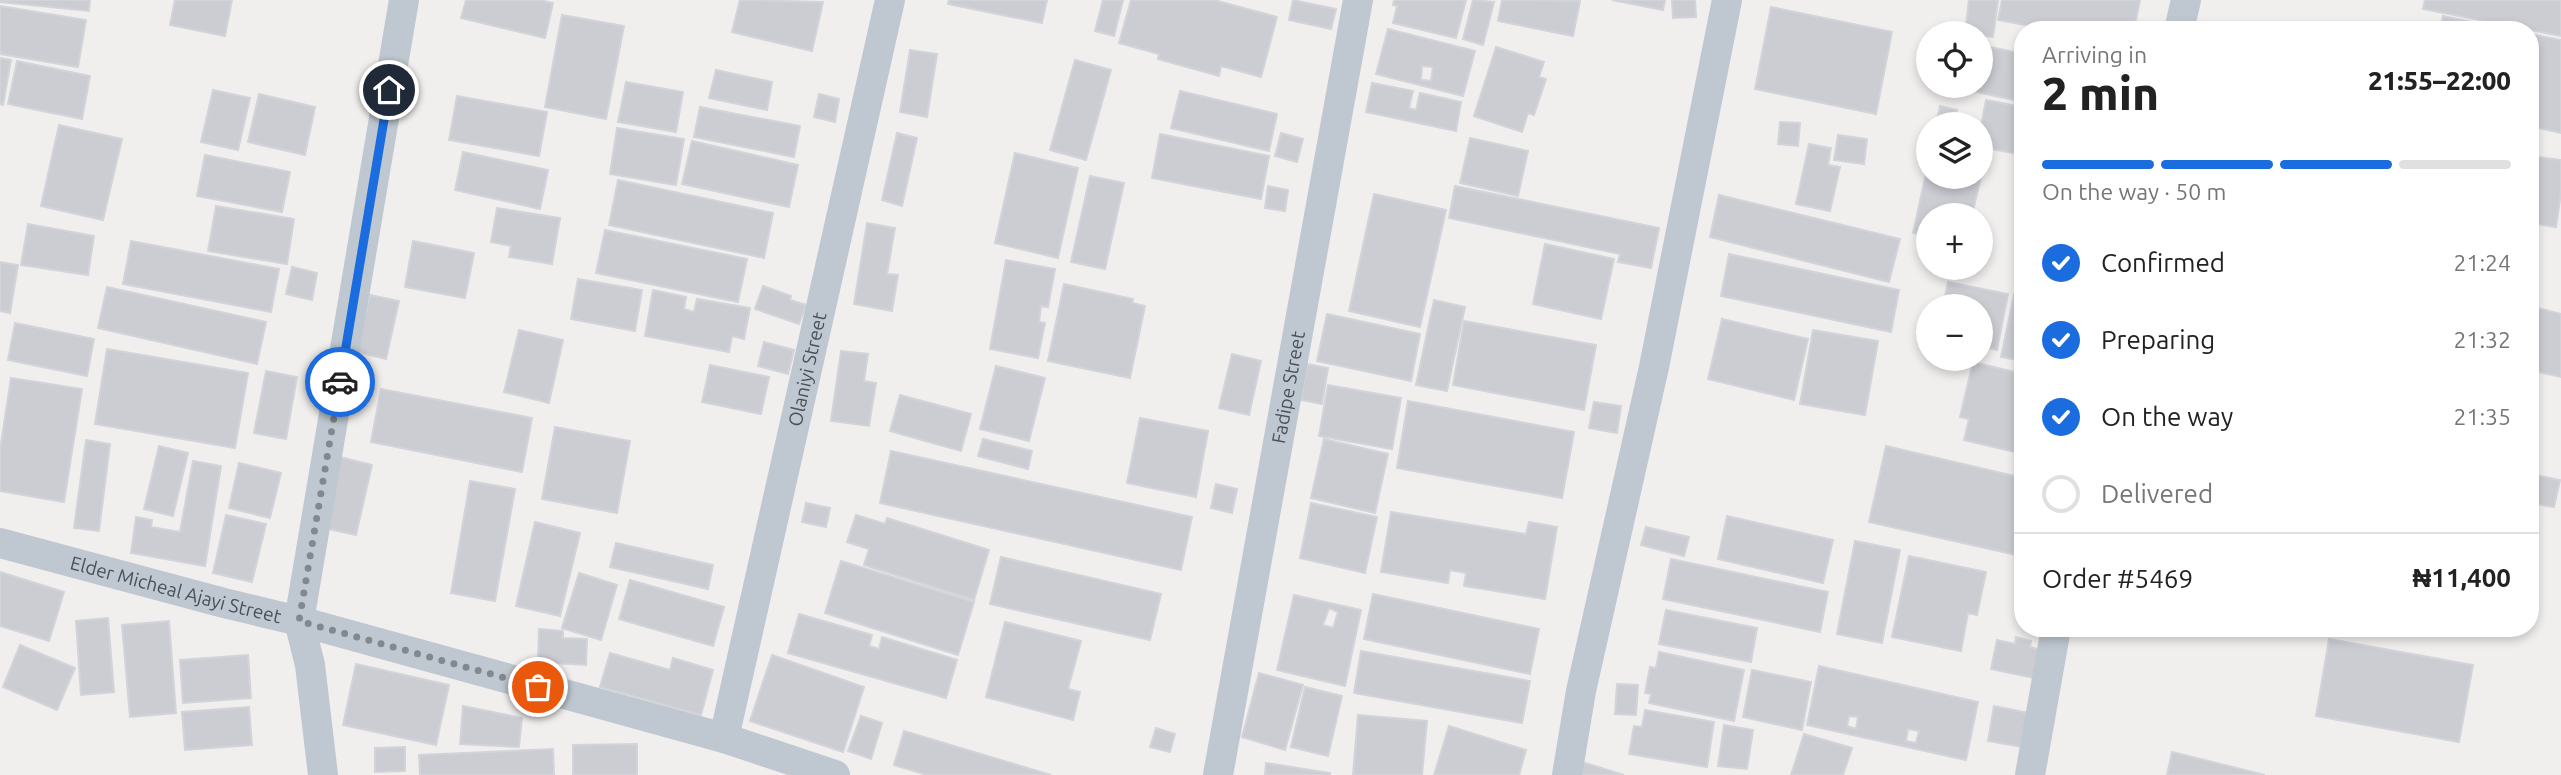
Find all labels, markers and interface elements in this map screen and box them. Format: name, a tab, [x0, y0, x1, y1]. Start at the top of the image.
map controls	[1916, 21, 1993, 371]
button: locate	[1916, 21, 1993, 98]
text: Arriving in	[2042, 42, 2147, 67]
pin	[359, 60, 419, 120]
text: 21:55–22:00	[2368, 66, 2511, 95]
text: 2 min	[2042, 67, 2159, 119]
icon: home	[370, 71, 408, 109]
button: layers	[1916, 112, 1993, 189]
text: On the way · 50 m	[2042, 179, 2226, 204]
button: +	[1916, 203, 1993, 280]
icon: check	[2042, 244, 2080, 282]
text: Confirmed	[2101, 248, 2225, 277]
text: 21:24	[2453, 250, 2511, 275]
button: −	[1916, 294, 1993, 371]
street label: Olaniyi Street	[783, 310, 831, 428]
icon: check	[2042, 321, 2080, 359]
text: Preparing	[2101, 325, 2215, 354]
text: 21:32	[2453, 327, 2511, 352]
street label: Fadipe Street	[1267, 329, 1309, 445]
courier	[305, 347, 375, 417]
icon: car	[321, 363, 359, 401]
icon: check	[2042, 398, 2080, 436]
text: On the way	[2101, 402, 2233, 431]
text: 21:35	[2453, 404, 2511, 429]
text: Delivered	[2101, 479, 2213, 508]
street label: Elder Micheal Ajayi Street	[68, 551, 284, 628]
text: ₦11,400	[2413, 563, 2511, 592]
text: Order #5469	[2042, 564, 2193, 593]
pin	[508, 657, 568, 717]
icon: bag	[519, 668, 557, 706]

